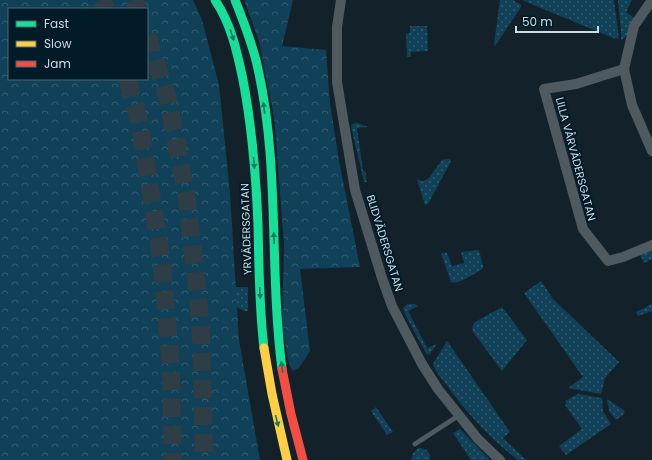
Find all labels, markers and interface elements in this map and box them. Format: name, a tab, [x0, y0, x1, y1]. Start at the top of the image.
legend	[8, 8, 148, 80]
scale bar	[516, 8, 598, 34]
text: 50 m	[522, 13, 553, 30]
text: Fast	[44, 15, 69, 32]
one-way arrow	[229, 30, 235, 42]
text: Slow	[44, 35, 72, 52]
text: Jam	[44, 55, 71, 72]
street label: LILLA VÅRVÄDERSGATAN	[552, 95, 600, 223]
one-way arrow	[261, 102, 267, 114]
one-way arrow	[251, 157, 258, 169]
street label: YRVÄDERSGATAN	[236, 183, 256, 275]
street label: BLIDVÄDERSGATAN	[363, 193, 407, 293]
one-way arrow	[271, 231, 277, 244]
one-way arrow	[257, 287, 264, 299]
one-way arrow	[279, 361, 285, 373]
one-way arrow	[275, 415, 281, 428]

